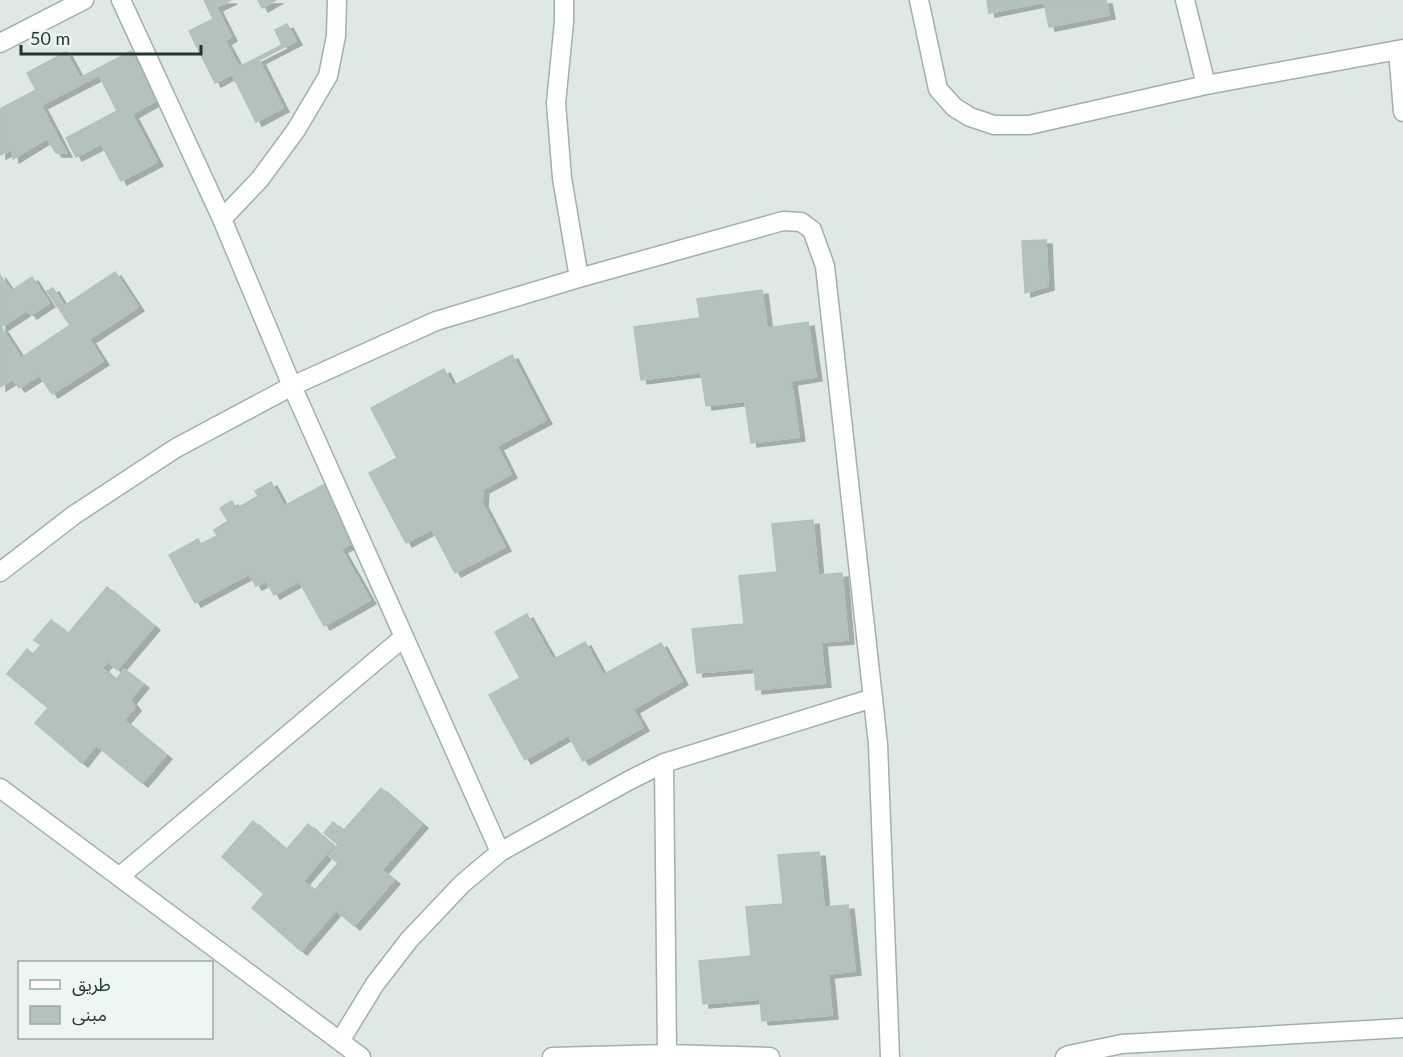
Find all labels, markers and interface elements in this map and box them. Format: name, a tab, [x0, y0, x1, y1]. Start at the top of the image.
scale bar	[21, 18, 201, 56]
text: 50 m	[30, 27, 70, 49]
legend	[18, 961, 213, 1039]
text: طريق	[72, 973, 111, 996]
text: مبنى	[72, 1003, 107, 1026]

